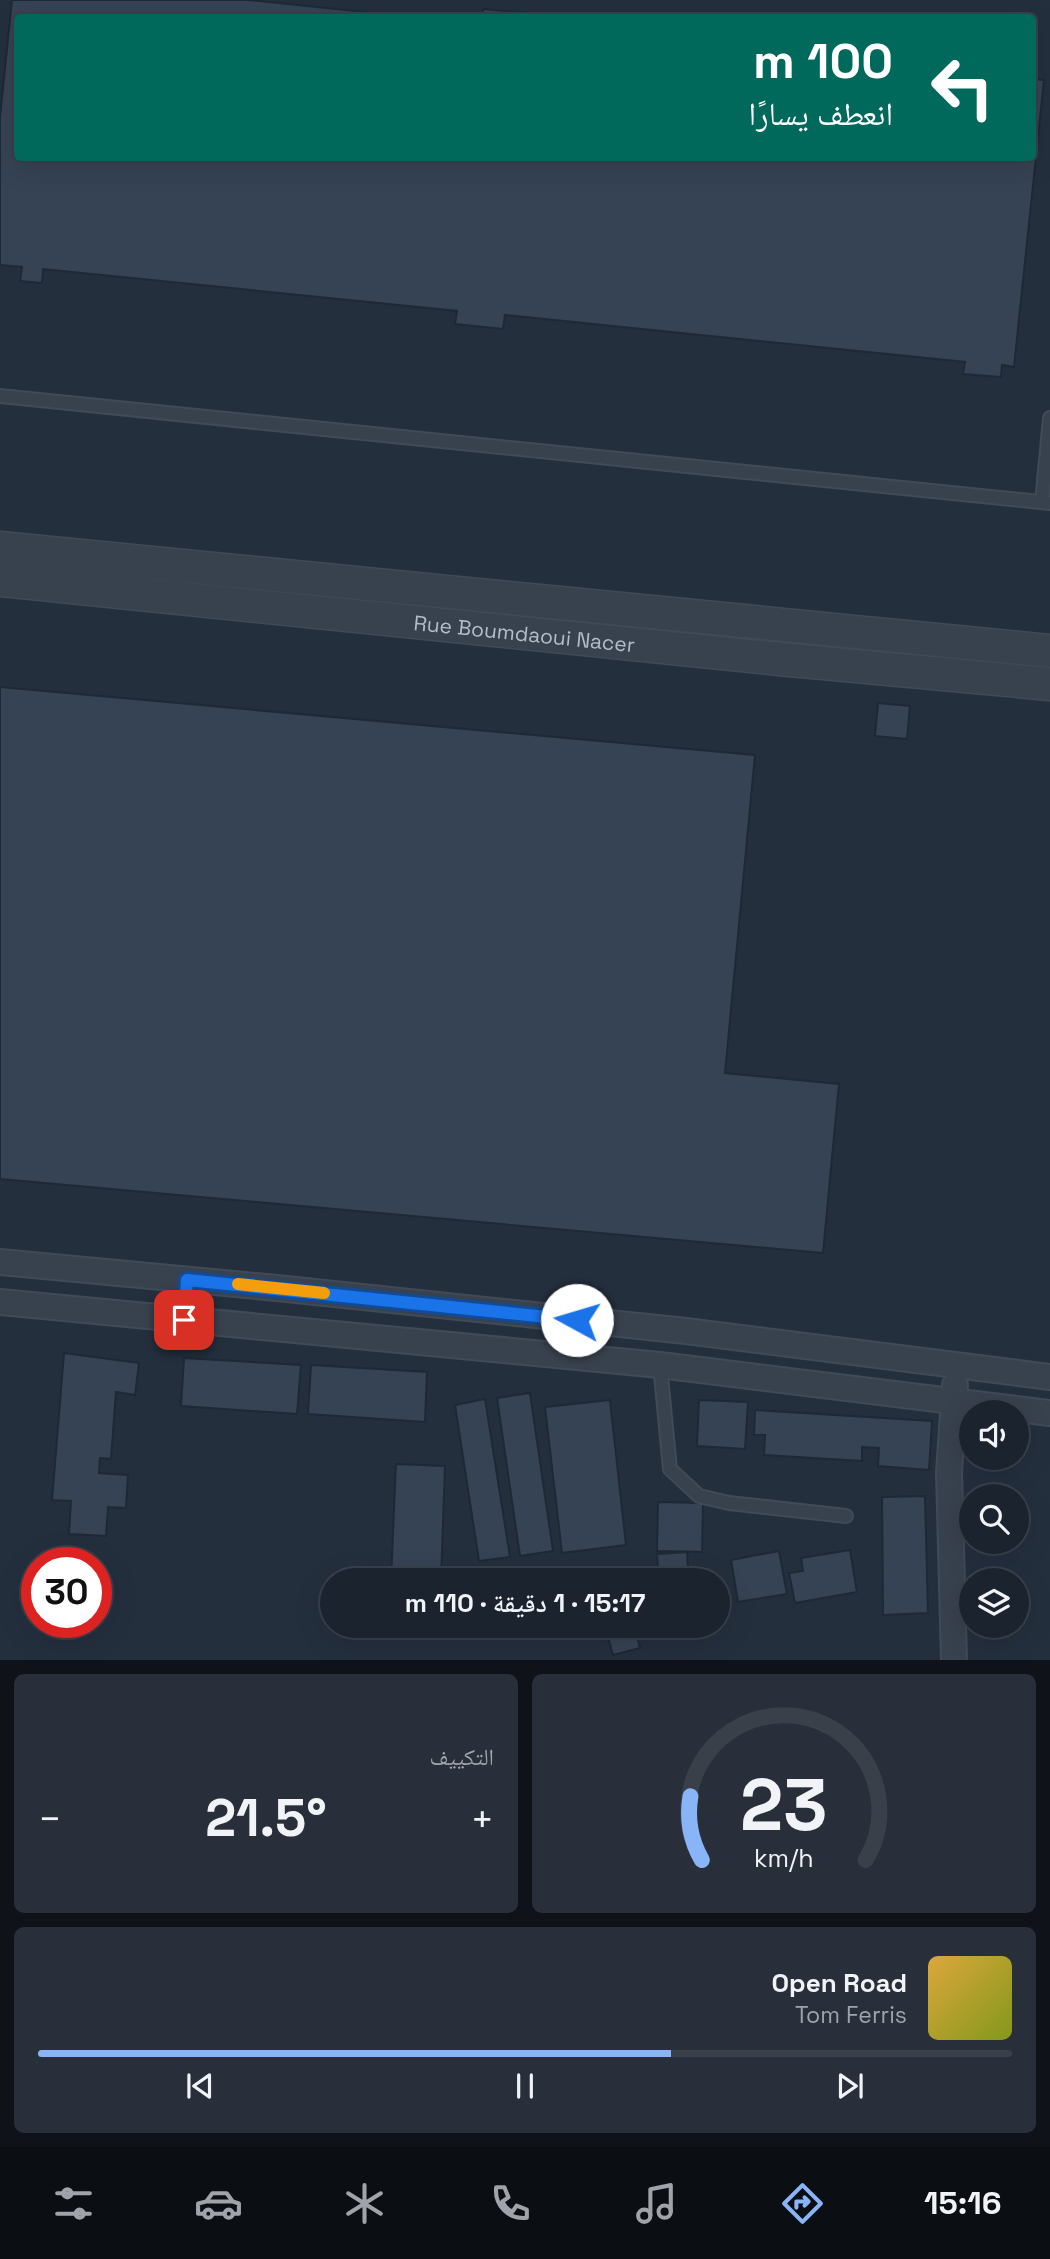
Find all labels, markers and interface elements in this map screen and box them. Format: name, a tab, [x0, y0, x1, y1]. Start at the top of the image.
text: 100 m	[753, 30, 893, 92]
icon: left	[917, 42, 1008, 133]
text: انعطف يسارًا	[749, 94, 893, 134]
street label: Rue Boumdaoui Nacer	[412, 609, 636, 658]
position arrow	[540, 1283, 614, 1357]
pin	[154, 1290, 214, 1350]
icon: arrive	[165, 1301, 203, 1339]
map controls	[959, 1400, 1029, 1638]
button: sound	[959, 1400, 1029, 1470]
button: search	[959, 1484, 1029, 1554]
speed limit sign: 30	[21, 1547, 112, 1638]
button: layers	[959, 1568, 1029, 1638]
text: 15:17 · 1 دقيقة · 110 m	[405, 1586, 645, 1620]
text: التكييف	[429, 1742, 494, 1772]
text: 23	[740, 1758, 828, 1851]
text: 21.5°	[205, 1785, 327, 1851]
text: −	[38, 1795, 62, 1843]
text: +	[470, 1795, 494, 1843]
text: km/h	[754, 1841, 814, 1873]
text: Open Road	[772, 1966, 907, 2000]
text: Tom Ferris	[795, 2000, 907, 2030]
icon: previous	[181, 2067, 219, 2105]
icon: pause	[506, 2067, 544, 2105]
icon: next	[831, 2067, 869, 2105]
icon: filters	[49, 2179, 98, 2228]
icon: car	[194, 2179, 243, 2228]
icon: climate	[340, 2179, 389, 2228]
icon: phone	[486, 2179, 535, 2228]
icon: music	[632, 2179, 681, 2228]
icon: directions	[778, 2179, 827, 2228]
text: 15:16	[924, 2183, 1002, 2223]

